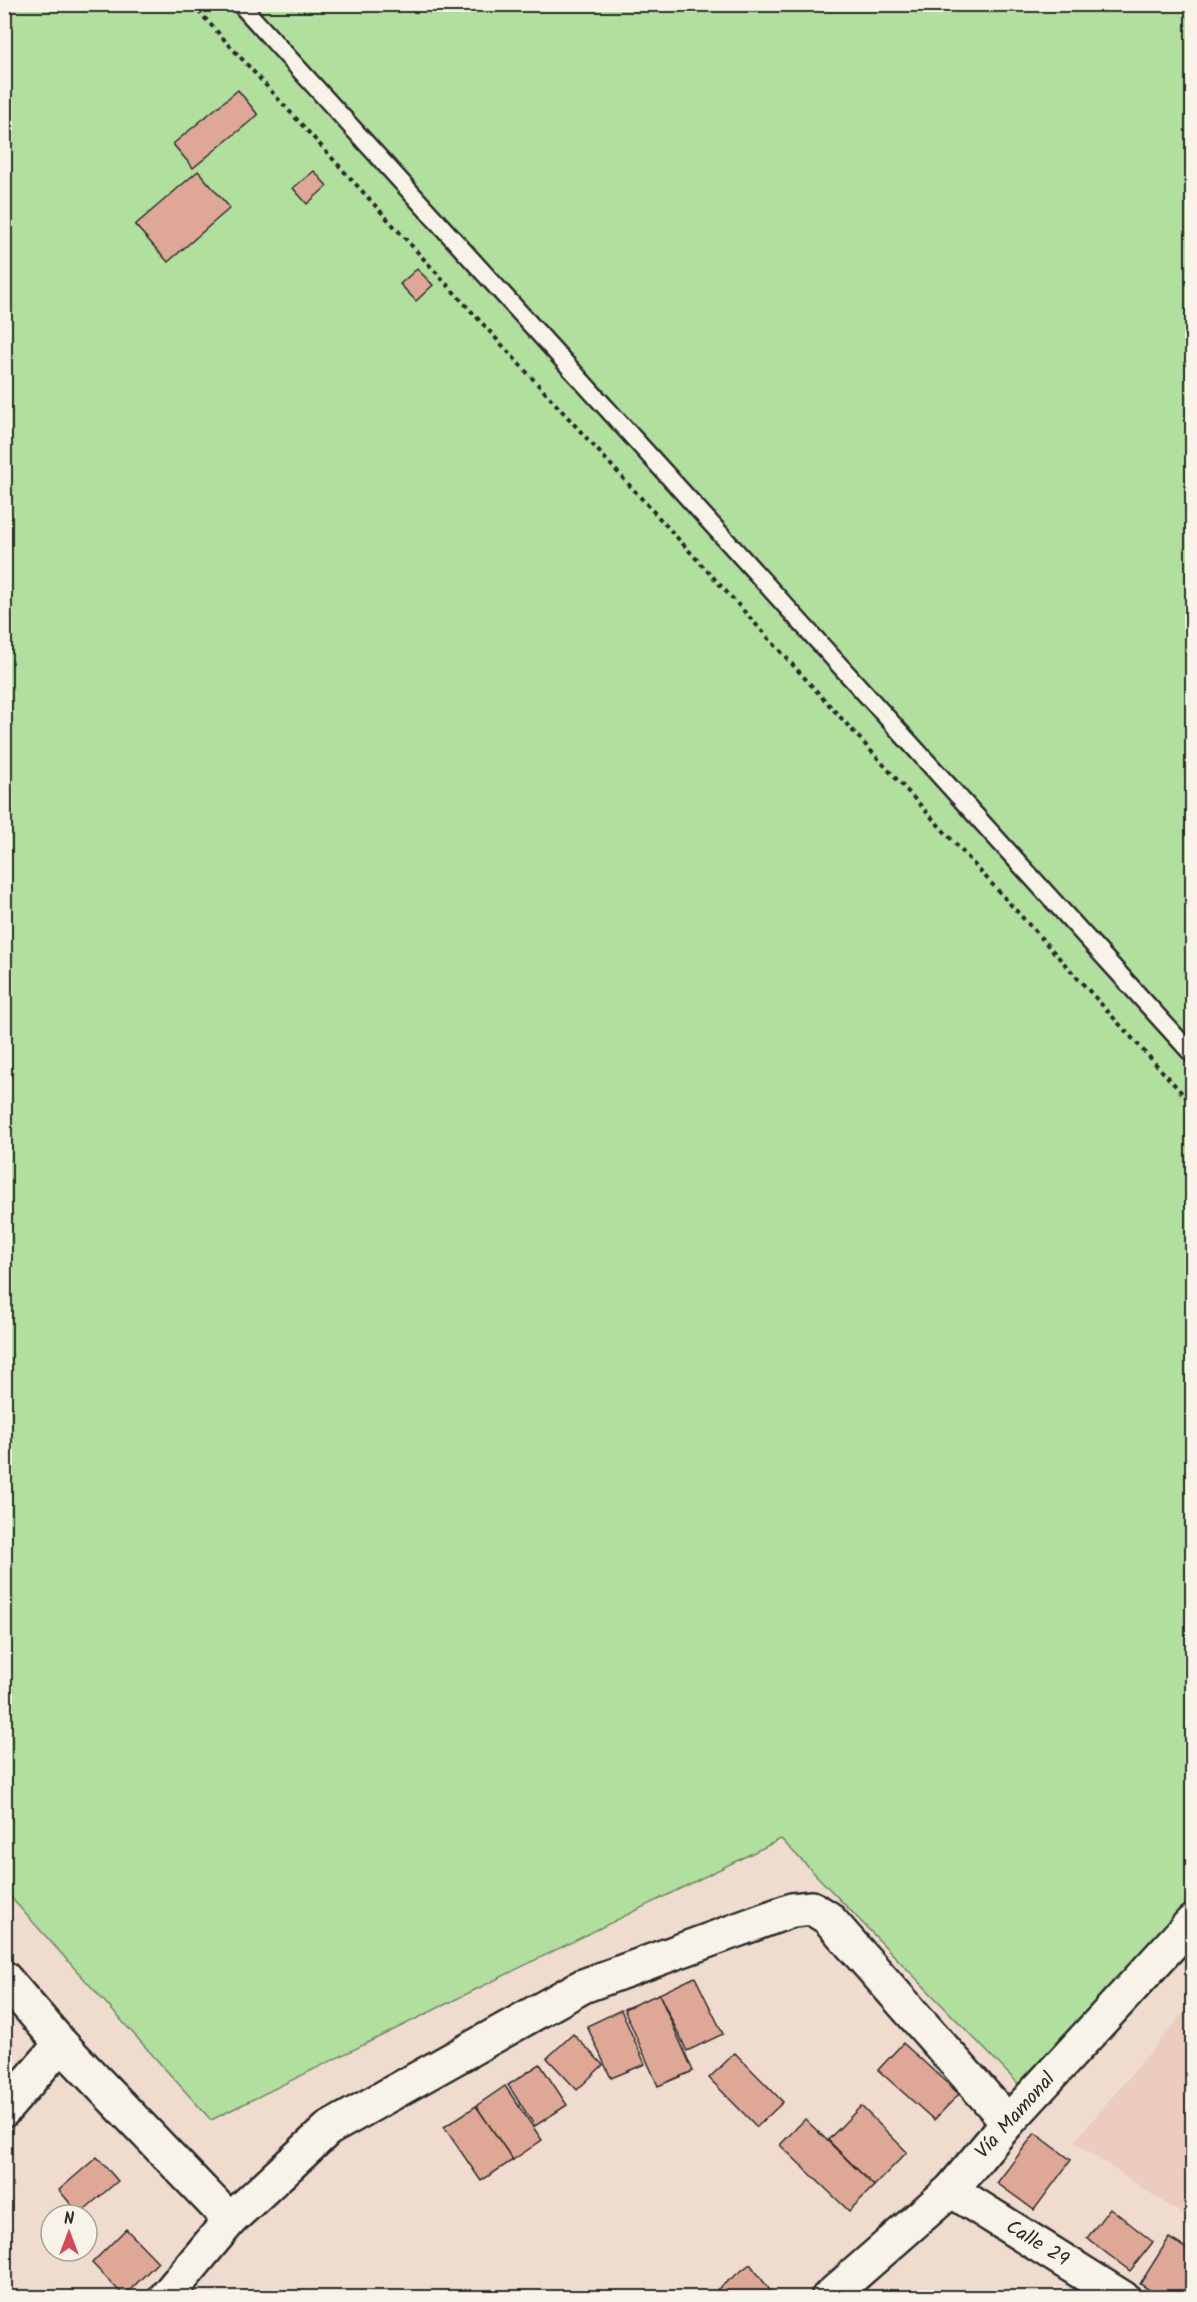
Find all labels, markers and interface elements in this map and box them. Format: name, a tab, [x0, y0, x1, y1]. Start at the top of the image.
street label: Vía Mamonal	[968, 2065, 1064, 2167]
north arrow	[39, 2203, 99, 2263]
text: N	[64, 2207, 74, 2232]
street label: Calle 29	[999, 2212, 1075, 2276]

